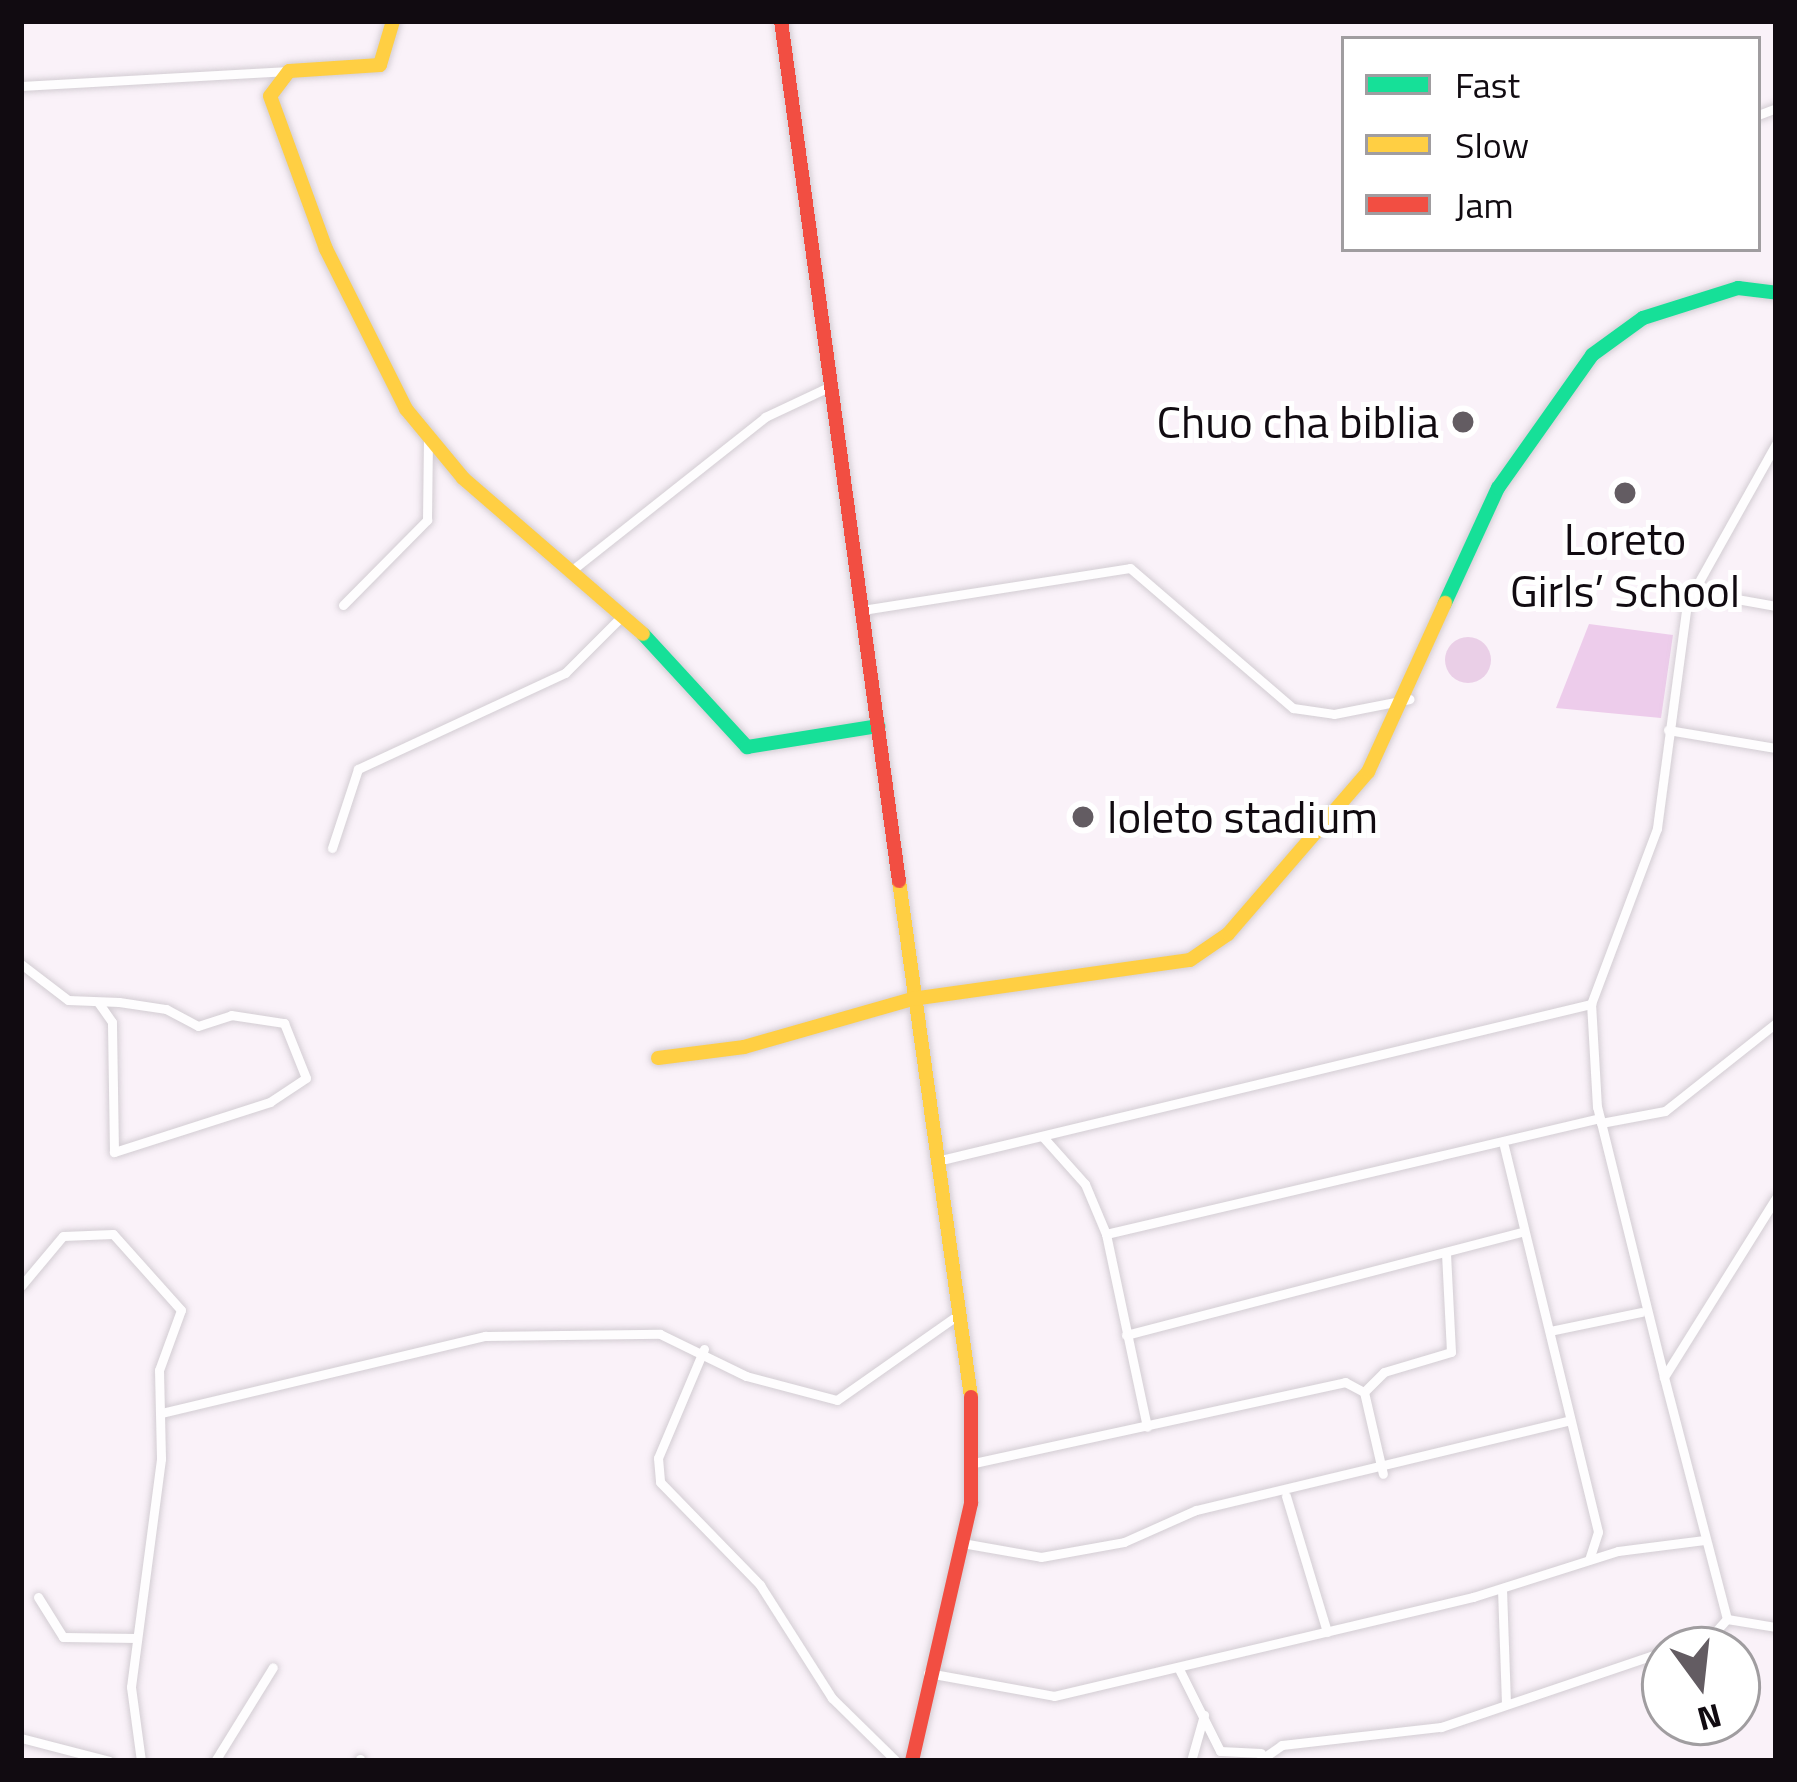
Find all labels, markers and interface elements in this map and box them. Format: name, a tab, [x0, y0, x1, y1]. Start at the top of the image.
legend	[1341, 36, 1761, 252]
text: Fast	[1455, 57, 1520, 112]
text: Slow	[1455, 117, 1529, 172]
text: Jam	[1455, 177, 1514, 232]
place label: Chuo cha biblia	[1157, 395, 1439, 449]
marker: Chuo cha biblia	[1450, 409, 1476, 435]
marker: Loreto Girls’ School	[1612, 480, 1638, 506]
place label: Loreto Girls’ School	[1510, 512, 1740, 618]
place label: loleto stadium	[1107, 790, 1378, 844]
marker: loleto stadium	[1070, 804, 1096, 830]
north arrow	[1641, 1626, 1761, 1746]
text: N	[1692, 1691, 1727, 1745]

